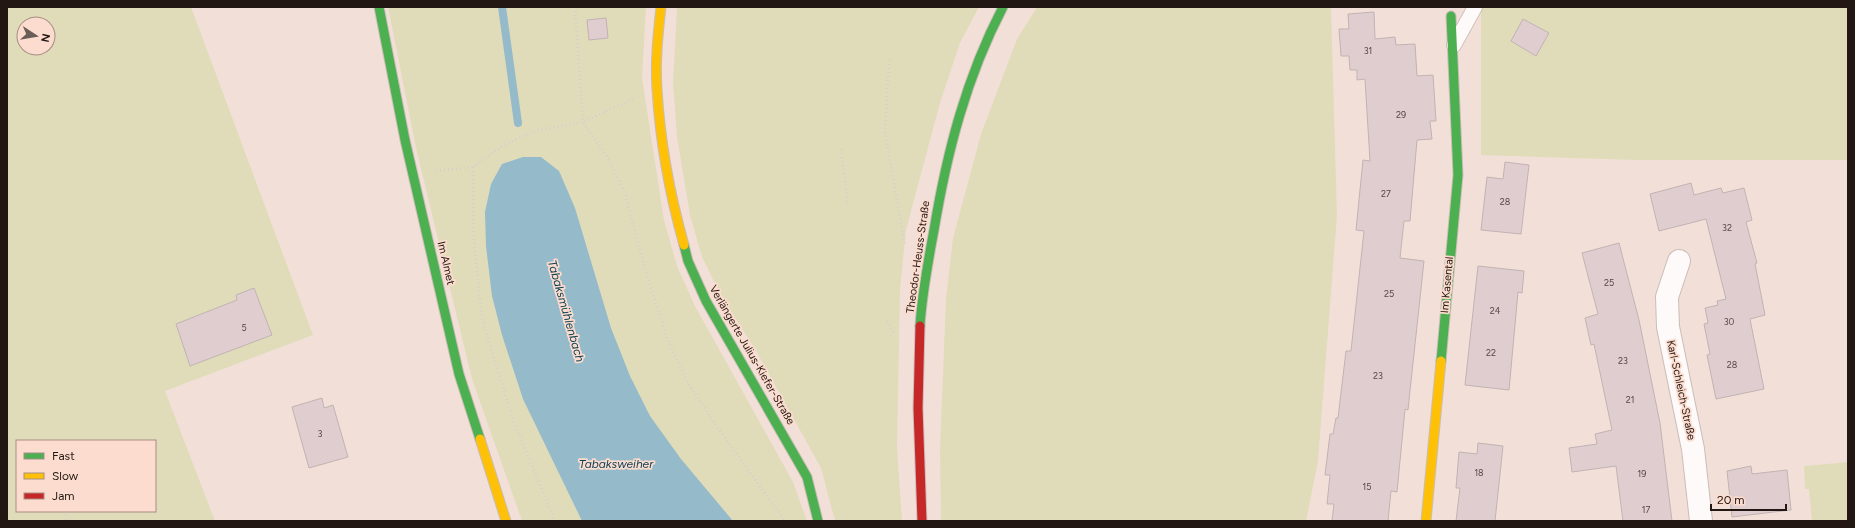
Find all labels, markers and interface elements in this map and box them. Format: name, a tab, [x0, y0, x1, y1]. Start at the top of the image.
north arrow	[16, 16, 56, 56]
text: N	[38, 32, 53, 43]
house number: 31	[1364, 45, 1372, 56]
house number: 29	[1396, 109, 1406, 120]
house number: 27	[1381, 188, 1391, 199]
house number: 28	[1500, 196, 1511, 207]
street label: Theodor-Heuss-Straße	[904, 200, 932, 314]
house number: 32	[1722, 222, 1732, 233]
street label: Im Almet	[435, 240, 457, 286]
street label: Im Kasental	[1438, 256, 1456, 314]
water label: Tabaksmühlenbach	[545, 258, 587, 364]
house number: 25	[1604, 277, 1614, 288]
street label: Verlängerte Julius-Kiefer-Straße	[707, 283, 797, 427]
house number: 25	[1384, 288, 1394, 299]
house number: 24	[1490, 305, 1501, 316]
house number: 30	[1724, 316, 1735, 327]
house number: 5	[241, 322, 247, 333]
street label: Karl-Schleich-Straße	[1664, 339, 1698, 441]
house number: 22	[1486, 347, 1496, 358]
house number: 23	[1618, 355, 1628, 366]
house number: 28	[1727, 359, 1738, 370]
house number: 23	[1373, 370, 1383, 381]
house number: 21	[1626, 394, 1634, 405]
house number: 3	[318, 428, 323, 439]
legend	[16, 440, 156, 512]
text: Fast	[52, 449, 75, 463]
water label: Tabaksweiher	[579, 457, 654, 471]
house number: 18	[1474, 467, 1484, 478]
house number: 19	[1638, 468, 1646, 479]
text: Slow	[52, 469, 79, 483]
house number: 15	[1363, 481, 1371, 492]
scale bar	[1711, 486, 1786, 512]
text: Jam	[52, 489, 75, 503]
text: 20 m	[1717, 493, 1745, 507]
house number: 17	[1642, 504, 1650, 515]

